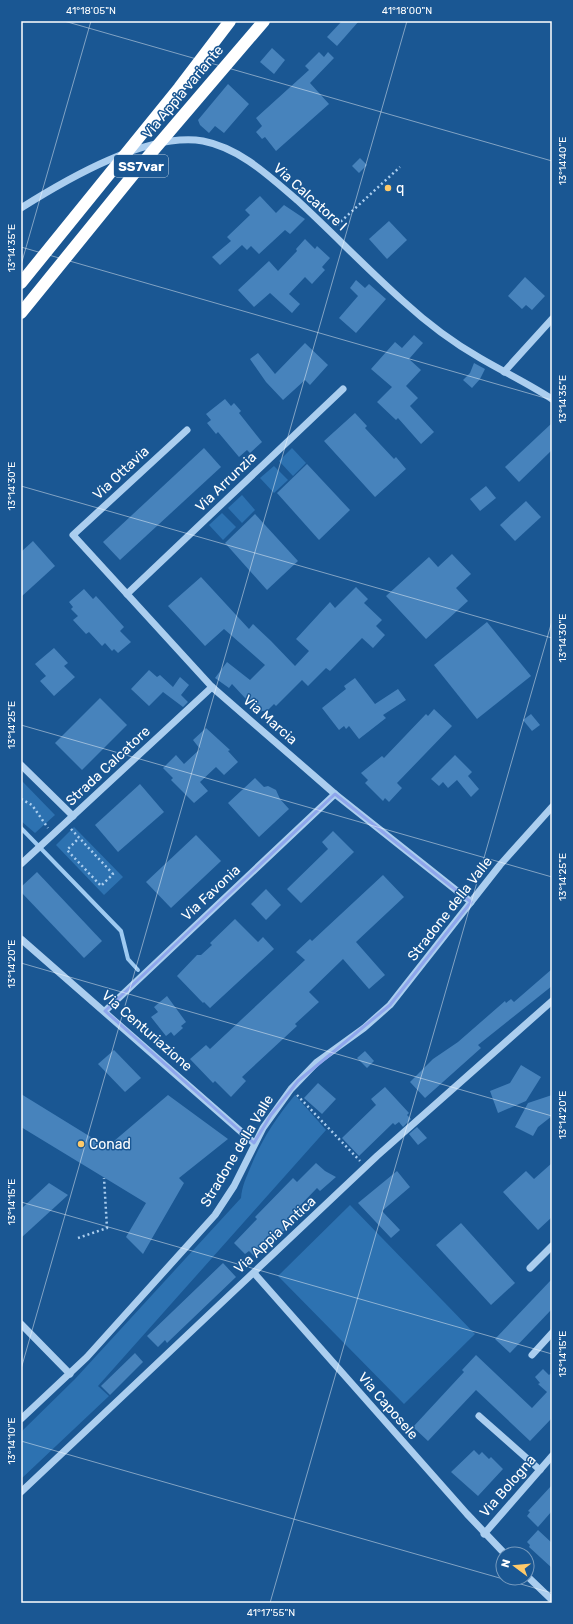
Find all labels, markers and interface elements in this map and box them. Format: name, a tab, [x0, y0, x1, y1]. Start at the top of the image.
text: 41°18'05"N	[66, 5, 116, 17]
text: 41°18'00"N	[382, 5, 432, 17]
street label: Via Appia variante	[139, 42, 227, 142]
text: 13°14'40"E	[557, 137, 569, 185]
road number: SS7var	[114, 155, 168, 177]
street label: Via Calcatore I	[270, 159, 350, 235]
place label: q	[396, 180, 404, 197]
marker: q	[383, 183, 393, 193]
text: 13°14'35"E	[6, 224, 18, 272]
text: 13°14'35"E	[557, 375, 569, 423]
street label: Via Ottavia	[89, 443, 153, 503]
street label: Via Arrunzia	[192, 449, 260, 515]
text: 13°14'30"E	[6, 462, 18, 510]
text: 13°14'30"E	[557, 614, 569, 662]
street label: Via Marcia	[239, 692, 301, 748]
text: 13°14'25"E	[6, 701, 18, 749]
street label: Strada Calcatore	[62, 723, 154, 809]
street label: Stradone della Valle	[404, 853, 496, 965]
text: 13°14'25"E	[557, 853, 569, 901]
street label: Via Favonia	[178, 861, 244, 925]
text: 13°14'20"E	[6, 940, 18, 988]
street label: Via Centuriazione	[98, 987, 196, 1075]
text: 13°14'20"E	[557, 1091, 569, 1139]
street label: Stradone della Valle	[197, 1092, 277, 1210]
place label: Conad	[89, 1136, 131, 1153]
marker: Conad	[76, 1139, 86, 1149]
text: 13°14'15"E	[6, 1179, 18, 1225]
street label: Via Appia Antica	[231, 1193, 319, 1277]
text: 13°14'15"E	[557, 1331, 569, 1377]
street label: Via Caposele	[354, 1369, 422, 1443]
text: 13°14'10"E	[6, 1417, 18, 1465]
street label: Via Bologna	[476, 1451, 540, 1521]
north arrow	[495, 1546, 535, 1586]
text: N	[499, 1558, 513, 1569]
text: 41°17'55"N	[247, 1607, 295, 1619]

